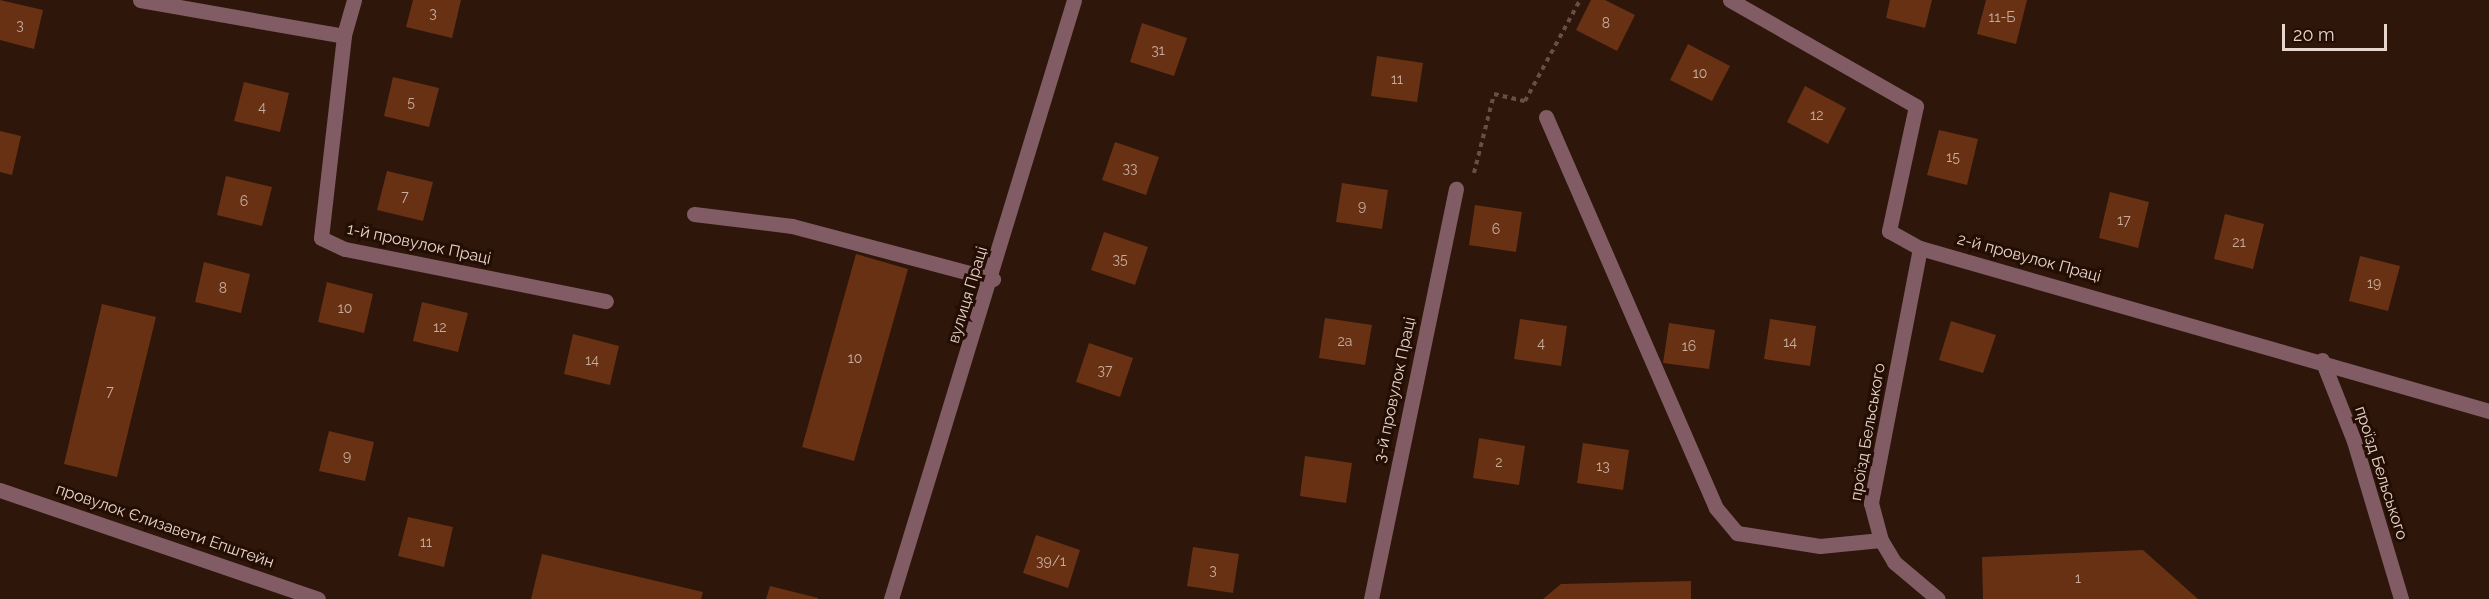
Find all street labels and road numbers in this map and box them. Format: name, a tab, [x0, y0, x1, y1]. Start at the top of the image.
street label: 1-й провулок Праці	[345, 219, 493, 269]
street label: 2-й провулок Праці	[1955, 230, 2103, 286]
street label: вулиця Праці	[944, 244, 992, 346]
street label: 3-й провулок Праці	[1370, 315, 1420, 465]
street label: проїзд Бельського	[1846, 362, 1890, 502]
street label: проїзд Бельського	[2350, 404, 2412, 542]
street label: провулок Єлизавети Епштейн	[53, 480, 277, 572]

